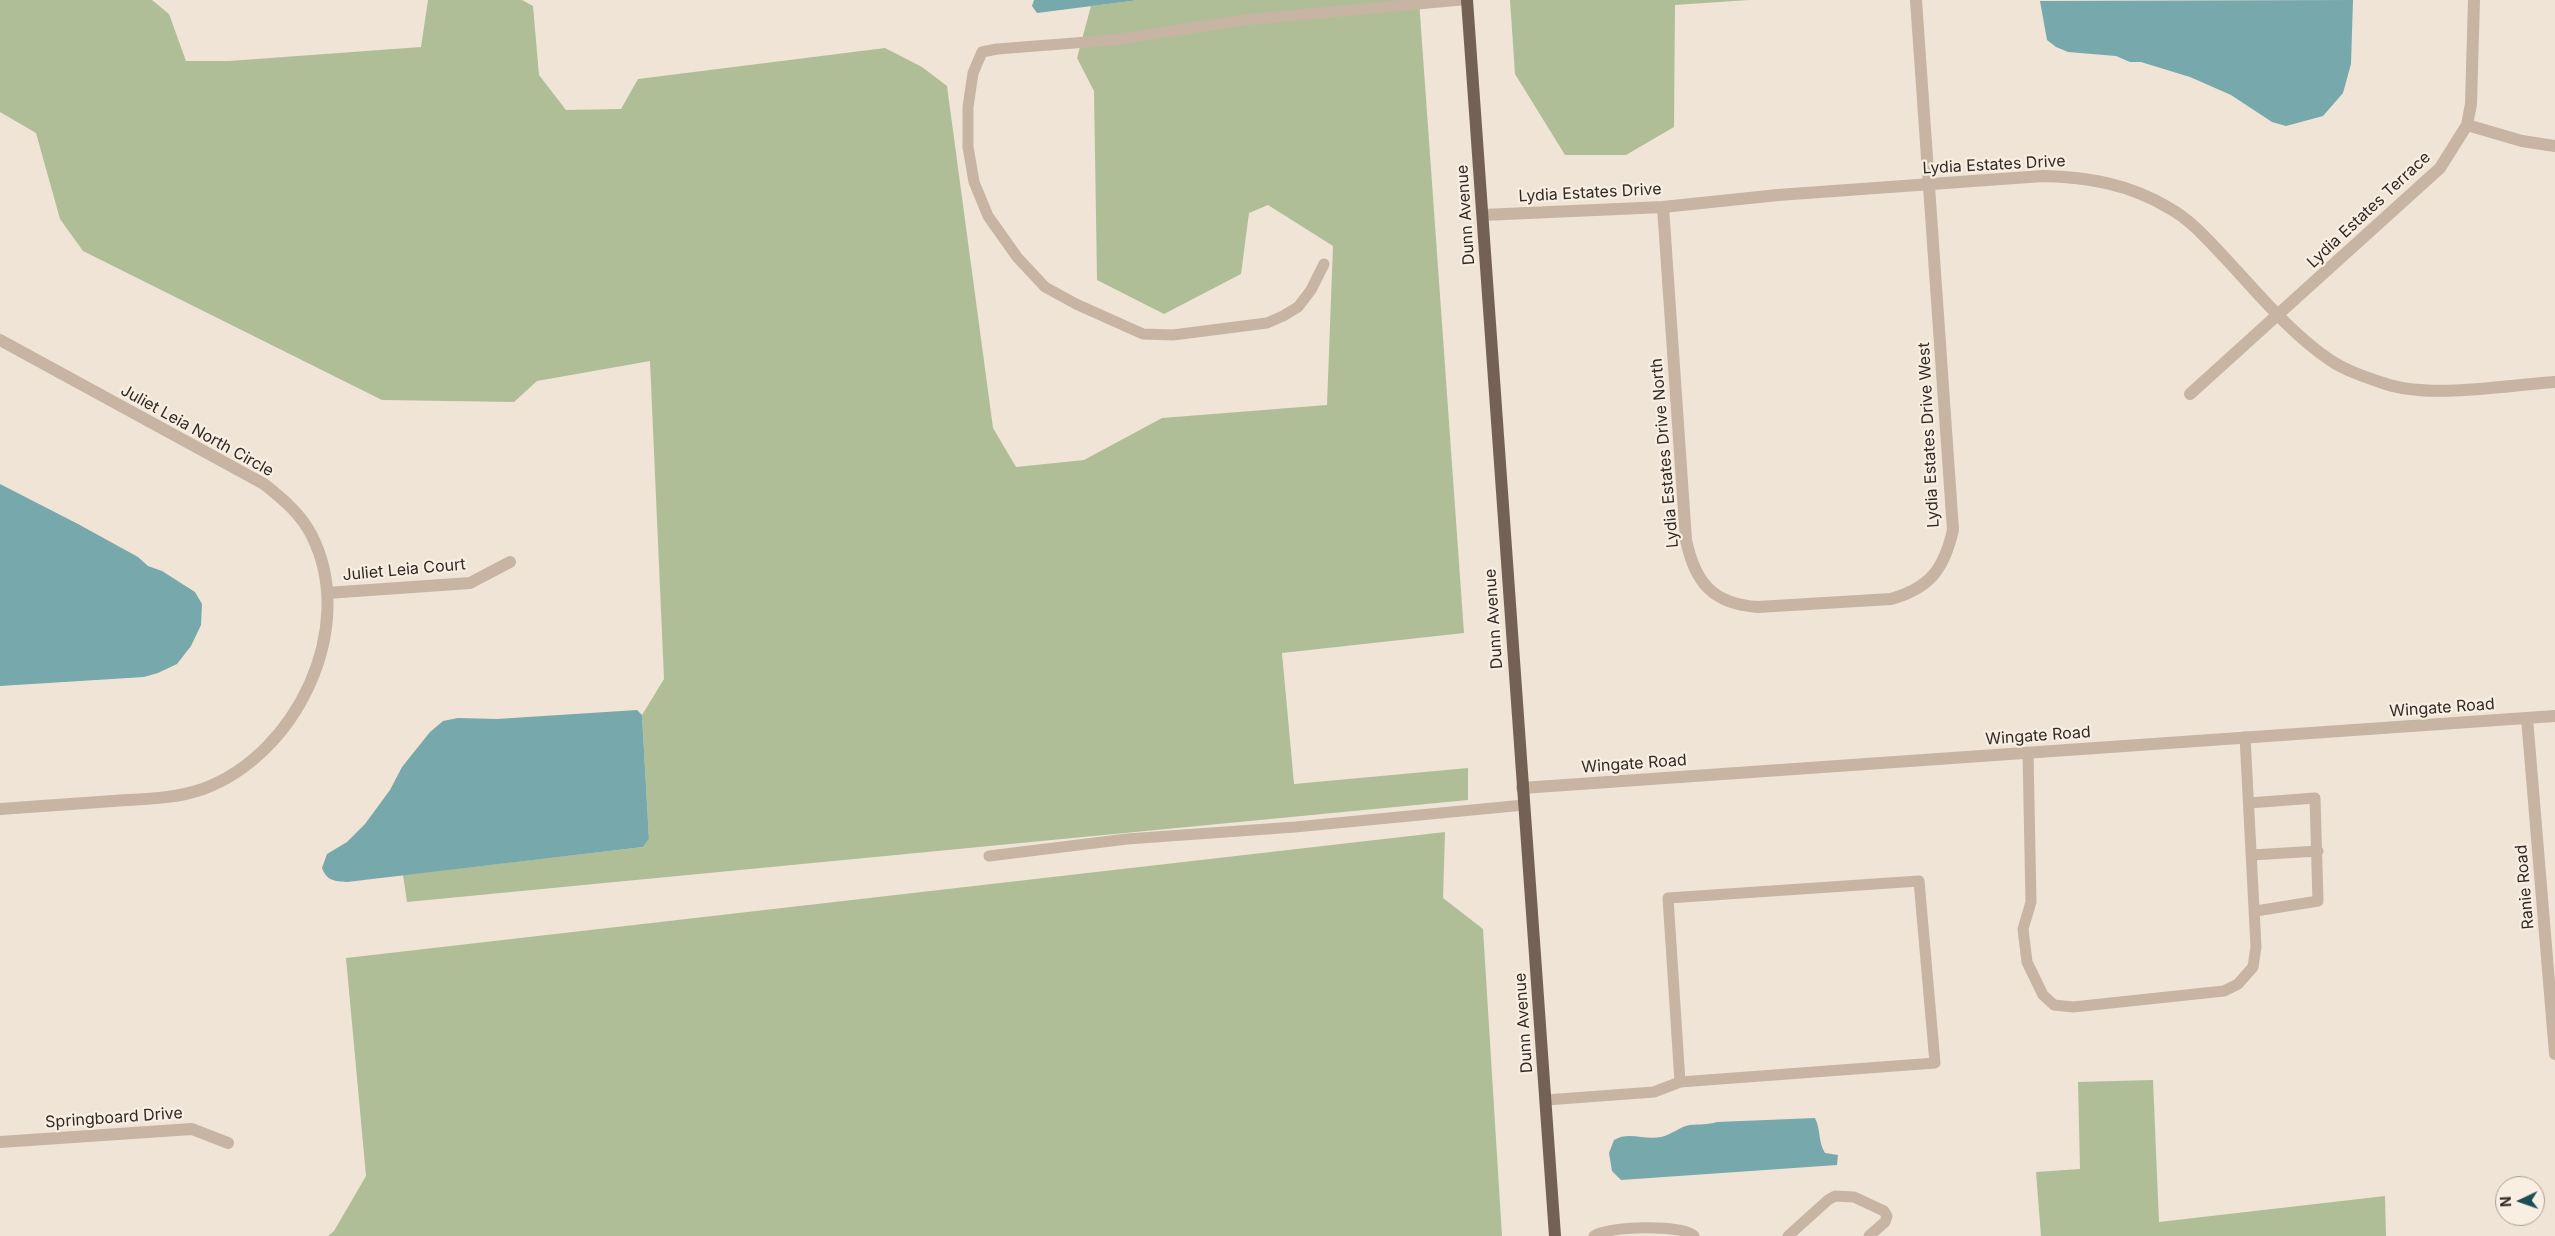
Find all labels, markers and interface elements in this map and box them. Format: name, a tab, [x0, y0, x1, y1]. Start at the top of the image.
street label: Lydia Estates Terrace	[2303, 148, 2435, 272]
street label: Lydia Estates Drive	[1922, 152, 2066, 178]
street label: Dunn Avenue	[1453, 164, 1479, 266]
street label: Lydia Estates Drive	[1518, 180, 1662, 206]
street label: Lydia Estates Drive West	[1915, 342, 1943, 528]
street label: Lydia Estates Drive North	[1647, 357, 1683, 549]
street label: Juliet Leia North Circle	[117, 381, 277, 481]
street label: Juliet Leia Court	[342, 555, 466, 585]
street label: Dunn Avenue	[1481, 568, 1507, 670]
street label: Wingate Road	[2389, 695, 2495, 721]
street label: Wingate Road	[1985, 723, 2091, 749]
street label: Wingate Road	[1581, 751, 1687, 777]
street label: Ranie Road	[2512, 844, 2538, 930]
street label: Dunn Avenue	[1511, 972, 1537, 1074]
street label: Springboard Drive	[45, 1104, 183, 1132]
north arrow	[2495, 1176, 2545, 1226]
text: N	[2497, 1196, 2514, 1208]

